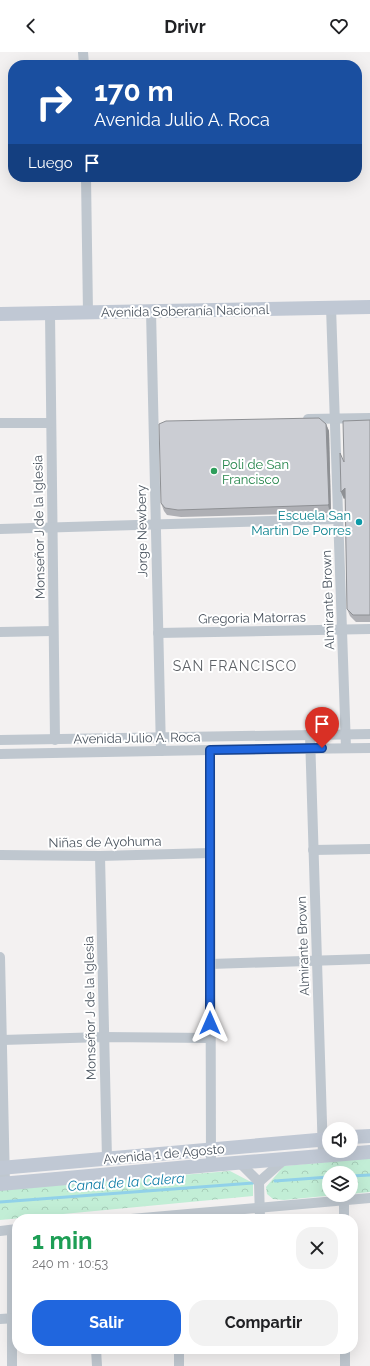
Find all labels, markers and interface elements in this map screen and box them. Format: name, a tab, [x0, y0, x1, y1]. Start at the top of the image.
icon: back	[20, 15, 42, 37]
icon: heart	[328, 15, 350, 37]
text: Drivr	[164, 16, 206, 37]
text: 170 m	[94, 75, 174, 108]
icon: right	[28, 76, 80, 128]
text: Avenida Julio A. Roca	[94, 109, 270, 130]
icon: arrive	[81, 152, 103, 174]
text: Luego	[28, 154, 73, 172]
street label: Avenida Soberanía Nacional	[101, 302, 270, 320]
street label: Monseñor J de la Iglesia	[30, 455, 48, 599]
place label: Poli de San Francisco	[222, 457, 289, 487]
marker: Poli de San Francisco	[209, 466, 219, 476]
street label: Jorge Newbery	[134, 485, 150, 577]
place label: Escuela San Martin De Porres	[251, 508, 351, 538]
marker: Escuela San Martin De Porres	[354, 517, 364, 527]
street label: Almirante Brown	[319, 550, 337, 650]
street label: Gregoria Matorras	[198, 610, 306, 626]
district label: SAN FRANCISCO	[173, 658, 297, 674]
pin	[305, 707, 339, 748]
icon: arrive	[311, 713, 333, 735]
street label: Avenida Julio A. Roca	[73, 729, 201, 747]
street label: Niñas de Ayohuma	[48, 834, 162, 850]
street label: Almirante Brown	[294, 896, 312, 996]
street label: Monseñor J de la Iglesia	[81, 936, 99, 1080]
position arrow	[189, 1002, 231, 1044]
map controls	[322, 1122, 358, 1202]
button: sound	[322, 1122, 358, 1158]
street label: Avenida 1 de Agosto	[103, 1141, 226, 1167]
button: layers	[322, 1166, 358, 1202]
water label: Canal de la Calera	[67, 1170, 185, 1194]
text: 1 min	[32, 1226, 93, 1255]
button: close	[296, 1227, 338, 1269]
text: 240 m · 10:53	[32, 1256, 108, 1271]
button: Salir	[32, 1300, 181, 1346]
button: Compartir	[189, 1300, 338, 1346]

